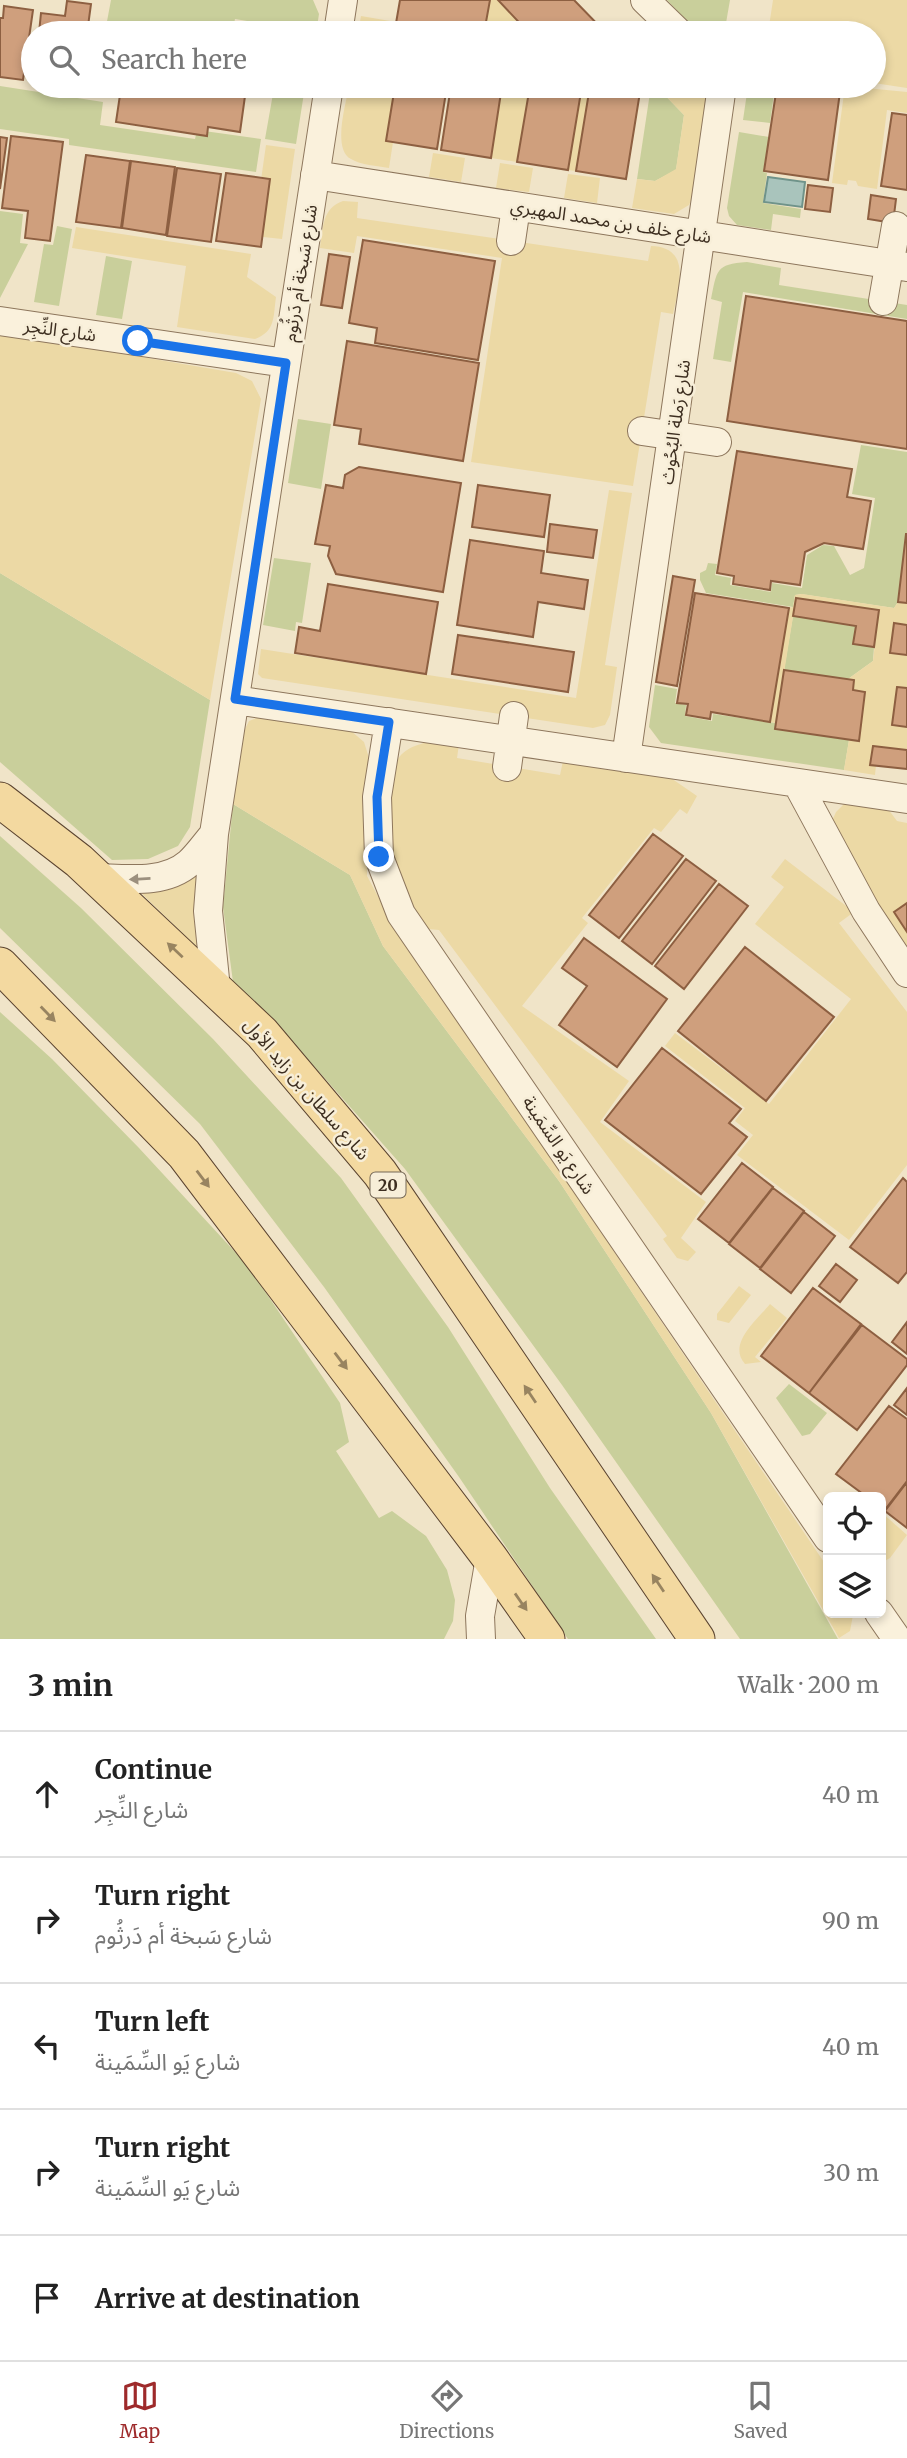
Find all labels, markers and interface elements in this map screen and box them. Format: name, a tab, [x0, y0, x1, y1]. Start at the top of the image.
search box	[21, 21, 886, 98]
icon: search	[45, 41, 83, 79]
text: Search here	[101, 43, 247, 76]
street label: شارع خلف بن محمد المهيري	[509, 194, 713, 251]
street label: شارع سَبخة أم دَرثُوم	[276, 203, 325, 344]
street label: شارع النِّجِر	[21, 313, 98, 349]
route start	[122, 325, 153, 356]
street label: شارع رَملة البُحُوث	[655, 358, 698, 486]
route end	[363, 841, 394, 872]
one-way arrow	[129, 873, 151, 884]
one-way arrow	[167, 943, 184, 959]
one-way arrow	[39, 1005, 56, 1022]
street label: شارع سلطان بن زايد الأول	[237, 1013, 375, 1167]
street label: شارع يَو السِّمَينة	[515, 1091, 600, 1200]
one-way arrow	[196, 1170, 210, 1188]
road number: 20	[370, 1172, 406, 1198]
one-way arrow	[333, 1351, 348, 1369]
one-way arrow	[524, 1385, 537, 1404]
map controls	[823, 1492, 886, 1618]
button: locate	[823, 1492, 886, 1555]
button: layers	[823, 1555, 886, 1618]
one-way arrow	[652, 1573, 665, 1592]
one-way arrow	[514, 1593, 528, 1611]
text: 3 min	[28, 1666, 113, 1704]
text: Walk · 200 m	[738, 1670, 879, 1699]
text: Continue	[95, 1753, 212, 1786]
icon: ahead	[28, 1775, 66, 1813]
text: 40 m	[822, 1780, 879, 1809]
text: شارع النِّجِر	[95, 1795, 188, 1824]
text: Turn right	[95, 1879, 230, 1912]
icon: right	[28, 1901, 66, 1939]
text: 90 m	[822, 1906, 879, 1935]
text: شارع سَبخة أم دَرثُوم	[95, 1921, 272, 1950]
text: Turn left	[95, 2005, 209, 2038]
icon: left	[28, 2027, 66, 2065]
text: 40 m	[822, 2032, 879, 2061]
text: شارع يَو السِّمَينة	[95, 2047, 240, 2076]
text: Turn right	[95, 2131, 230, 2164]
icon: right	[28, 2153, 66, 2191]
text: 30 m	[823, 2158, 879, 2187]
text: شارع يَو السِّمَينة	[95, 2173, 240, 2202]
icon: arrive	[28, 2279, 66, 2317]
text: Arrive at destination	[95, 2282, 360, 2315]
tab: Map	[120, 2377, 160, 2443]
tab: Directions	[399, 2377, 494, 2443]
tab: Saved	[734, 2377, 787, 2443]

